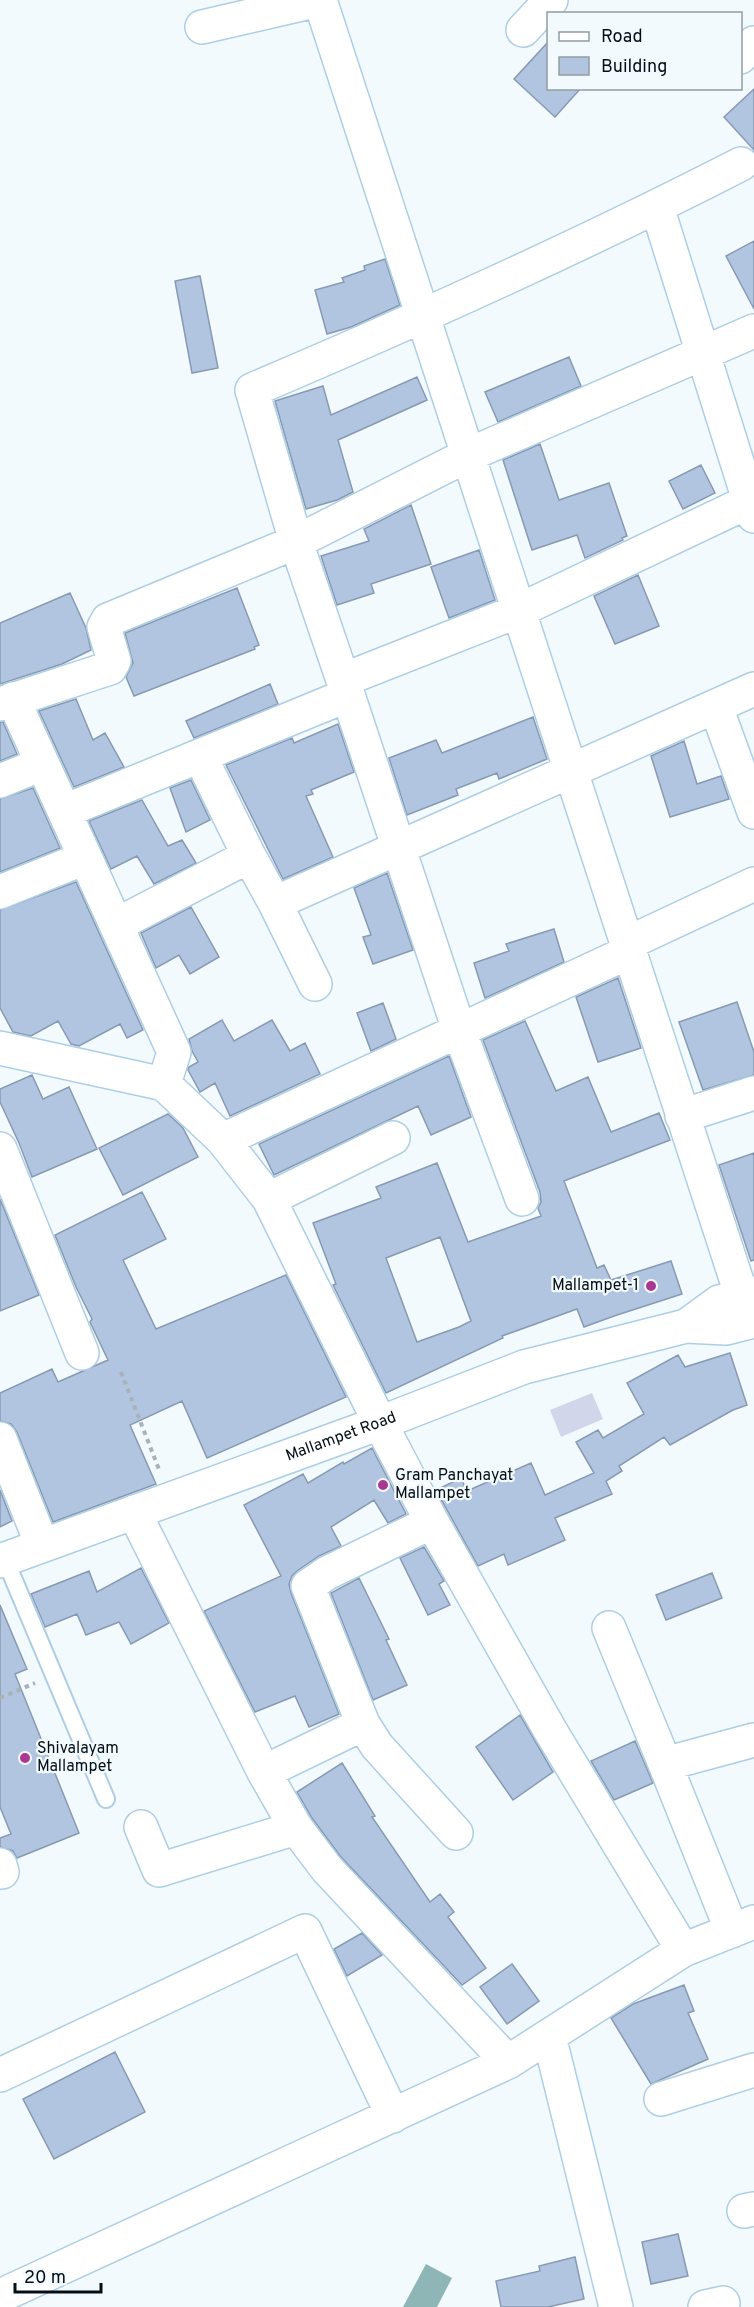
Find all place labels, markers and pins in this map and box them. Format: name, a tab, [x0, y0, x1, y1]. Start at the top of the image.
place label: Mallampet-1	[552, 1276, 639, 1296]
marker: Mallampet-1	[644, 1279, 658, 1293]
place label: Gram Panchayat Mallampet	[395, 1466, 513, 1504]
marker: Gram Panchayat Mallampet	[376, 1478, 390, 1492]
place label: Shivalayam Mallampet	[37, 1739, 119, 1777]
marker: Shivalayam Mallampet	[18, 1751, 32, 1765]

